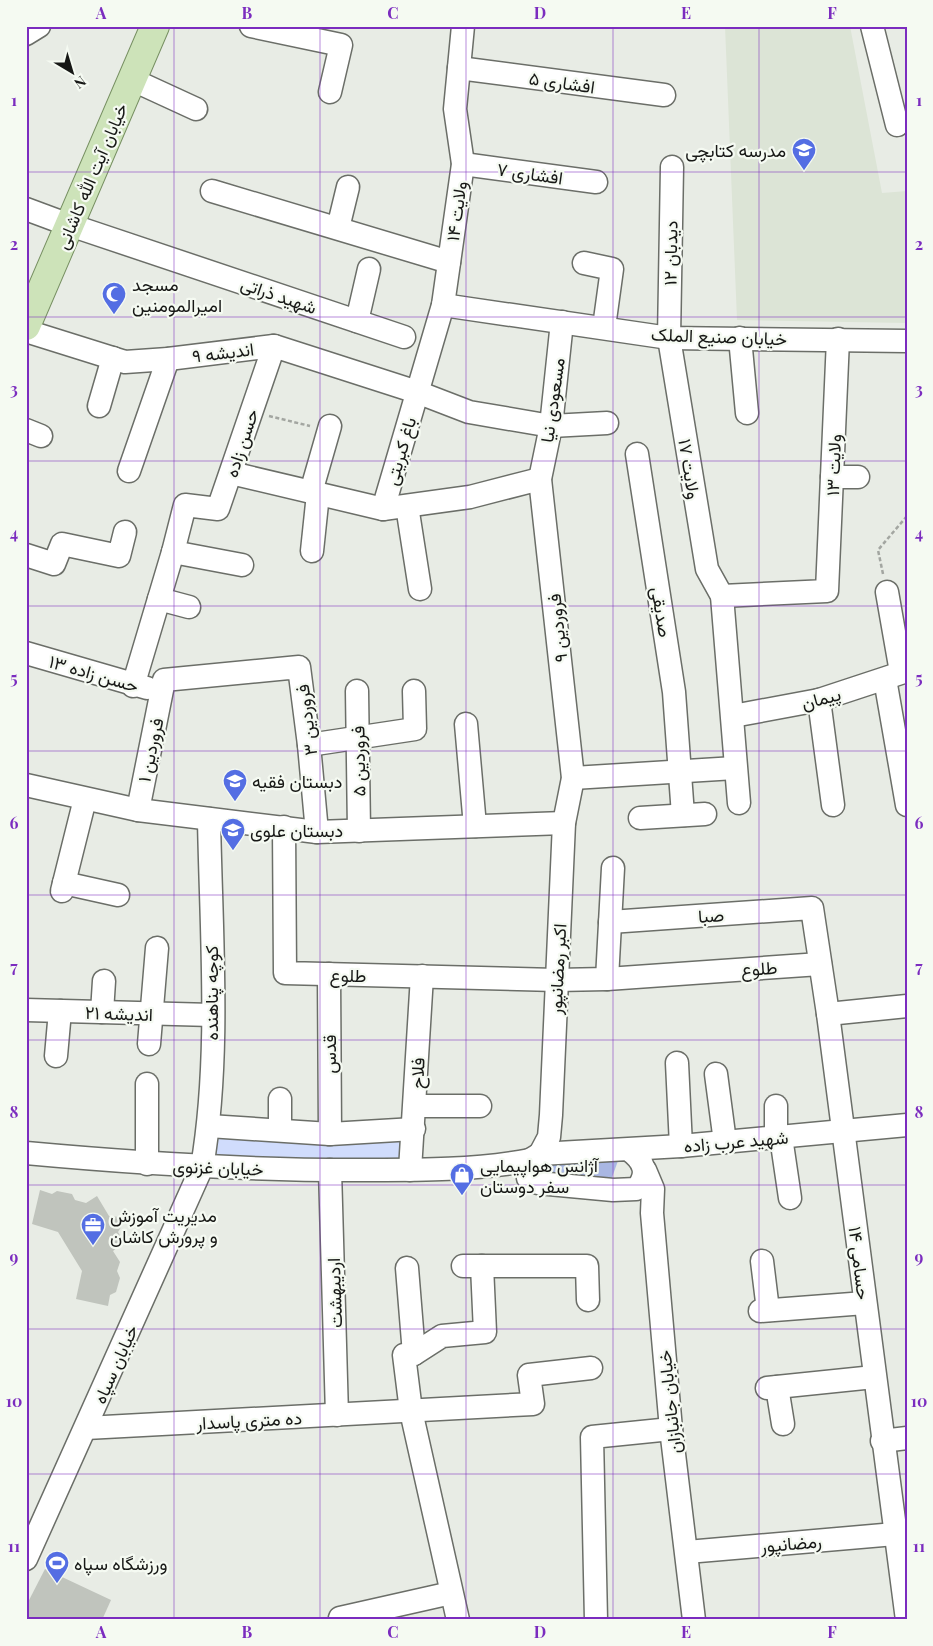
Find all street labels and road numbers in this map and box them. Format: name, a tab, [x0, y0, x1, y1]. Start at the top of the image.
street label: افشاری ۵	[528, 66, 596, 98]
street label: خیابان آیت الله کاشانی	[49, 99, 133, 253]
street label: افشاری ۷	[496, 157, 564, 189]
street label: ولایت ۱۴	[440, 179, 472, 243]
street label: دیدبان ۱۲	[657, 220, 683, 286]
street label: شهید ذراتی	[238, 271, 320, 319]
street label: خیابان صنیع الملک	[650, 322, 788, 351]
street label: اندیشه ۹	[191, 336, 255, 368]
street label: مسعودی نیا	[534, 356, 570, 444]
street label: حسن زاده	[219, 406, 263, 480]
street label: باغ کبریتی	[379, 414, 422, 488]
street label: ولایت ۱۳	[820, 434, 846, 496]
street label: ولایت ۱۷	[673, 437, 707, 501]
street label: صدیقی	[646, 585, 678, 639]
street label: فروردین ۹	[541, 593, 573, 663]
street label: حسن زاده ۱۳	[46, 649, 142, 697]
street label: پیمان	[799, 681, 844, 716]
street label: فروردین ۳	[290, 683, 322, 757]
street label: فروردین ۱	[131, 716, 169, 784]
street label: فروردین ۵	[345, 725, 371, 797]
street label: صبا	[697, 902, 725, 928]
street label: اکبر رمضانپور	[543, 923, 572, 1016]
street label: کوچه پناهنده	[199, 946, 224, 1040]
street label: طلوع	[740, 955, 778, 982]
street label: طلوع	[329, 963, 367, 988]
street label: اندیشه ۲۱	[85, 1000, 153, 1026]
street label: قدس	[317, 1034, 341, 1074]
street label: فلاح	[404, 1057, 431, 1089]
street label: شهید عرب زاده	[683, 1124, 789, 1158]
street label: خیابان غزنوی	[172, 1153, 264, 1181]
street label: حسامی ۱۴	[844, 1225, 876, 1301]
street label: اردیبهشت	[321, 1257, 347, 1329]
street label: خیابان سپاه	[87, 1321, 144, 1408]
street label: خیابان جانبازان	[652, 1349, 686, 1455]
street label: ده متری پاسدار	[194, 1405, 303, 1436]
street label: رمضانپور	[758, 1528, 823, 1559]

